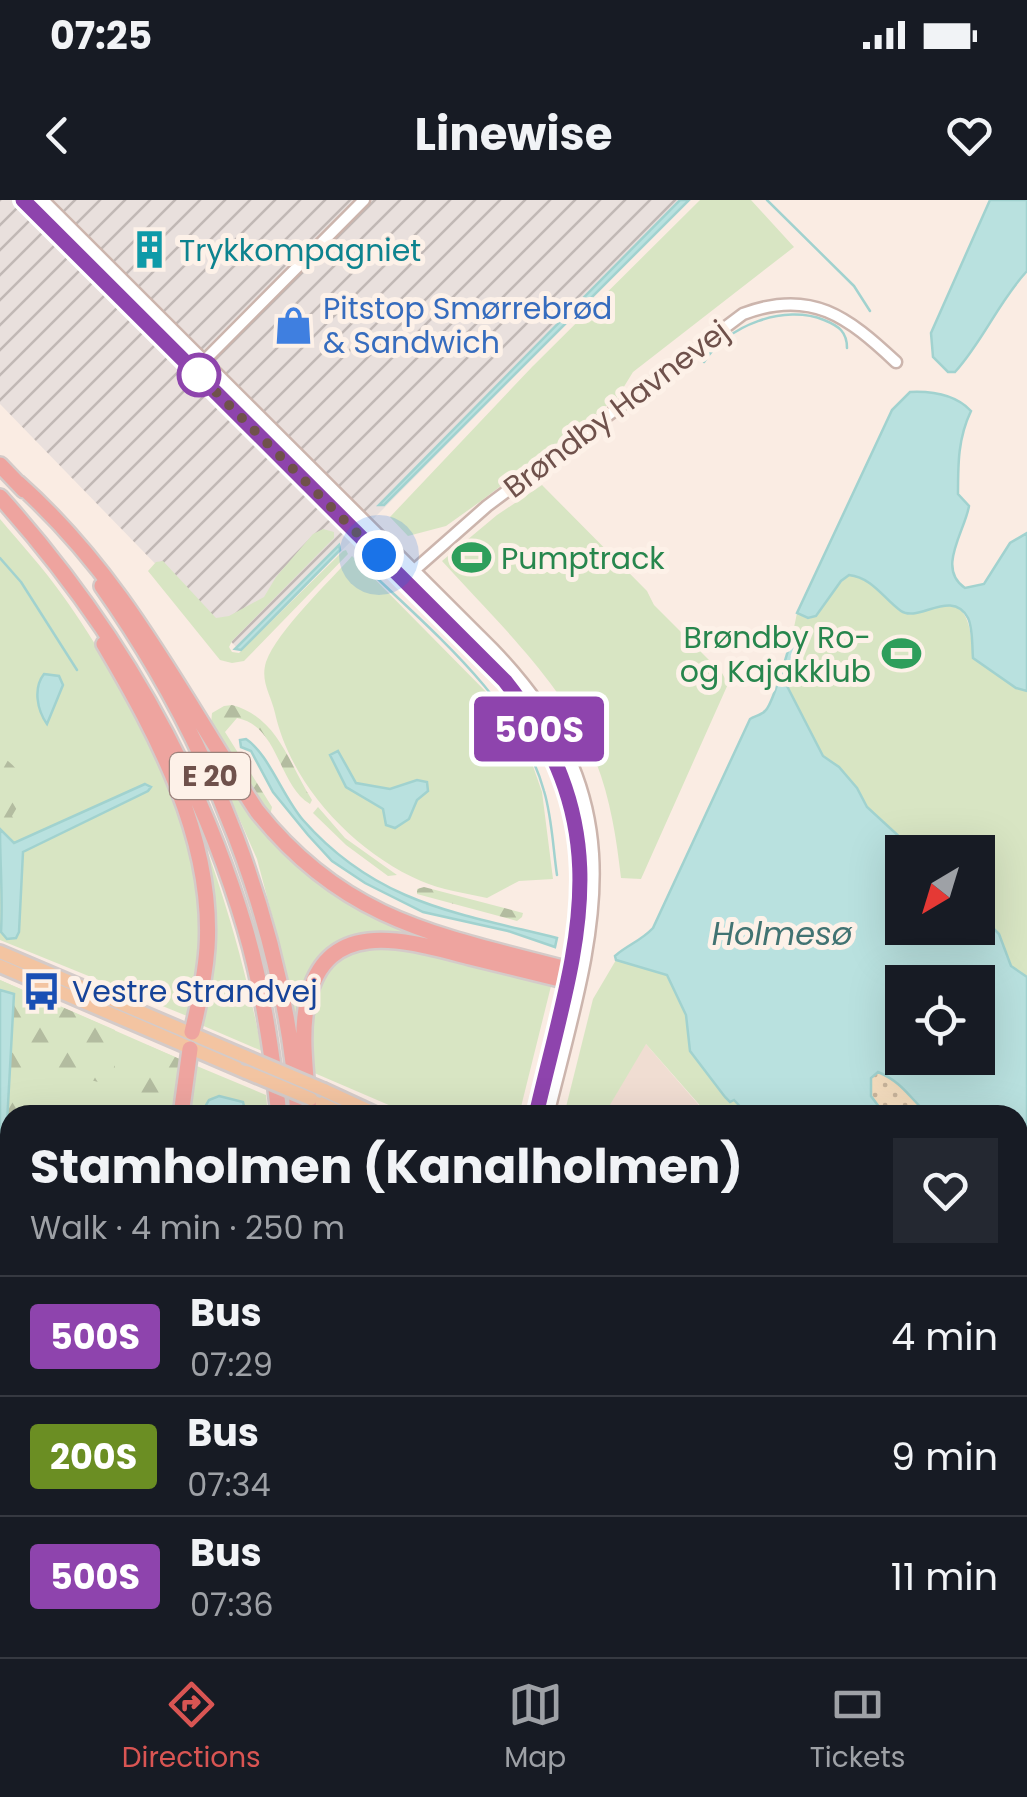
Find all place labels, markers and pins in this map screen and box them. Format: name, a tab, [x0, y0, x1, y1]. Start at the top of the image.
building icon: Trykkompagniet	[128, 229, 170, 271]
place label: Trykkompagniet	[179, 229, 421, 272]
place label: Pitstop Smørrebrød & Sandwich	[323, 287, 612, 364]
shop icon: Pitstop Smørrebrød & Sandwich	[272, 304, 314, 346]
unlabelled marker	[178, 354, 220, 396]
sports icon: Pumptrack	[450, 537, 492, 579]
place label: Pumptrack	[501, 537, 665, 580]
place label: Brøndby Ro- og Kajakklub	[680, 616, 871, 693]
sports icon: Brøndby Ro- og Kajakklub	[880, 633, 922, 675]
bus stop icon: Vestre Strandvej	[21, 970, 63, 1012]
place label: Vestre Strandvej	[72, 970, 318, 1013]

